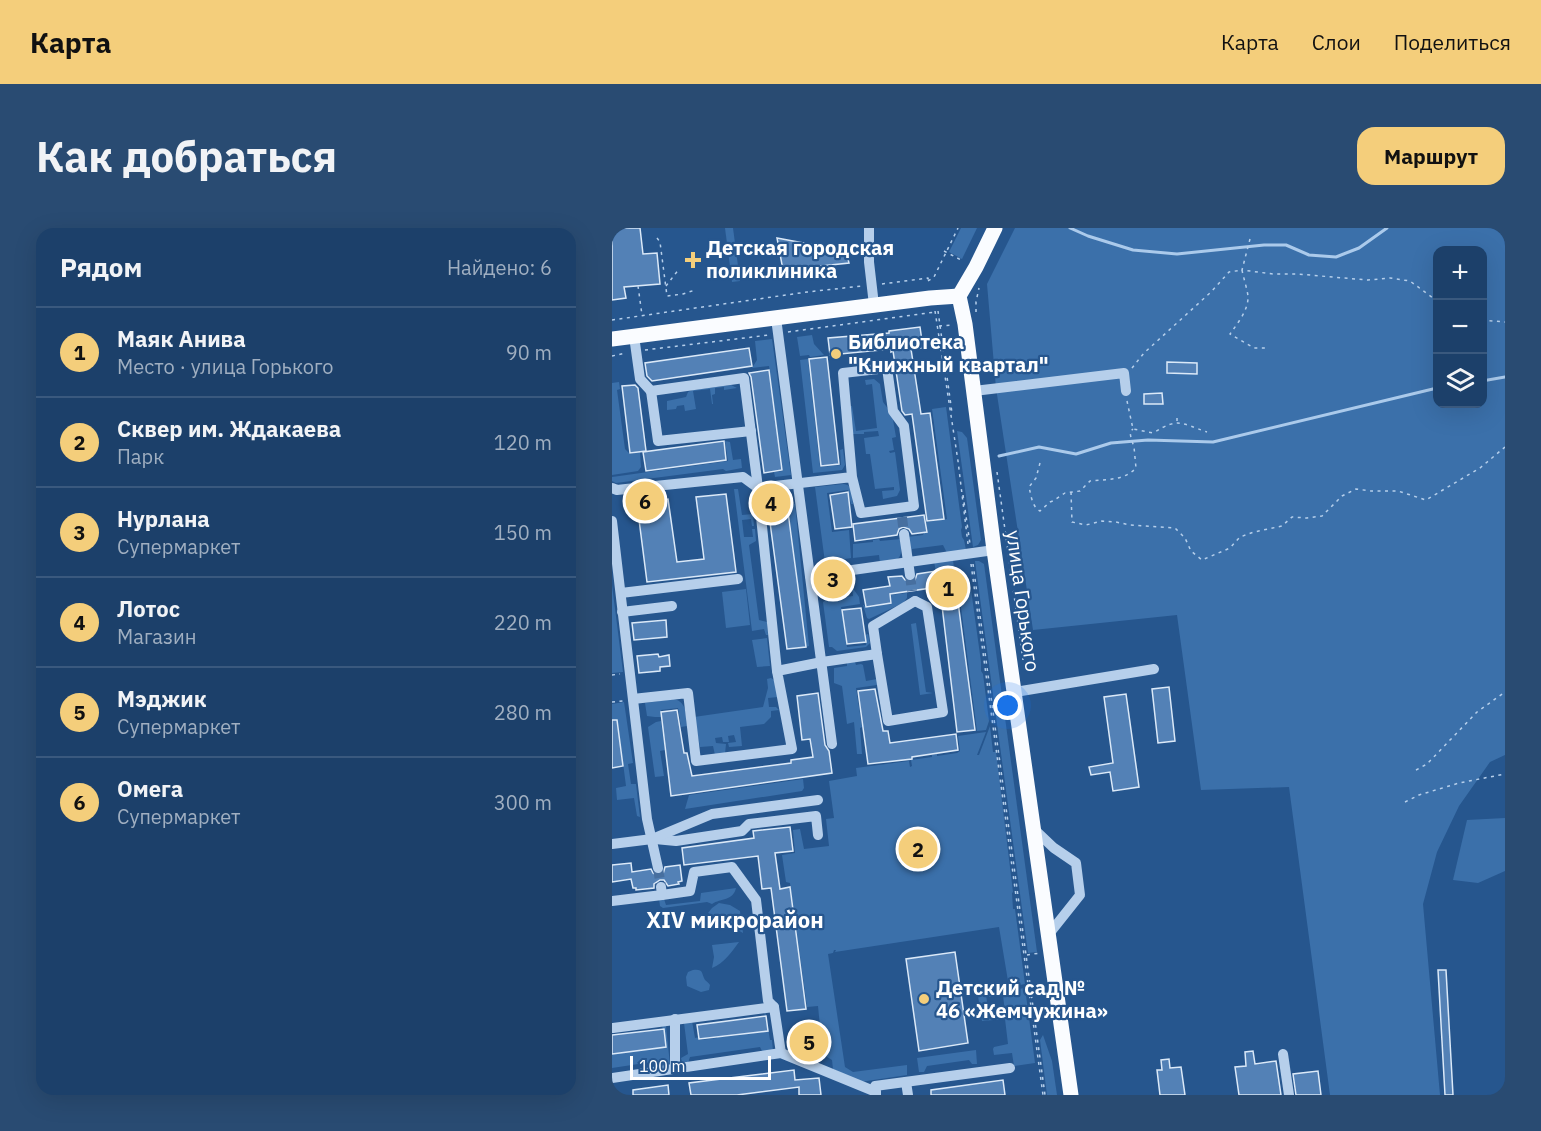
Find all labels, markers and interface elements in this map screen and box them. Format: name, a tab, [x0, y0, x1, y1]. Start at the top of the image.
text: Карта	[30, 24, 111, 61]
text: Карта	[1221, 28, 1279, 56]
text: Слои	[1312, 28, 1361, 56]
text: Поделиться	[1394, 28, 1511, 56]
button: Маршрут	[1357, 127, 1505, 185]
text: Как добраться	[36, 129, 337, 184]
place label: Детская городская поликлиника	[706, 234, 894, 284]
map controls	[1433, 246, 1487, 408]
button: +	[1433, 246, 1487, 300]
text: Рядом	[60, 250, 142, 284]
marker: Детская городская поликлиника	[684, 251, 702, 269]
text: Найдено: 6	[447, 254, 552, 281]
button: −	[1433, 300, 1487, 354]
text: Маяк Анива	[117, 324, 246, 353]
place label: Библиотека "Книжный квартал"	[848, 328, 1049, 378]
text: 1	[74, 339, 86, 366]
text: 90 m	[506, 339, 552, 366]
marker: Библиотека "Книжный квартал"	[829, 347, 843, 361]
text: Место · улица Горького	[117, 353, 333, 380]
button: layers	[1433, 354, 1487, 408]
text: Сквер им. Ждакаева	[117, 414, 341, 443]
text: 2	[74, 429, 86, 456]
text: 120 m	[494, 429, 552, 456]
text: Парк	[117, 443, 164, 470]
pin: 6	[626, 478, 664, 524]
pin: 4	[752, 480, 790, 526]
text: Нурлана	[117, 504, 210, 533]
text: 3	[74, 519, 86, 546]
text: 150 m	[494, 519, 552, 546]
street label: улица Горького	[1000, 528, 1047, 673]
text: Супермаркет	[117, 533, 240, 560]
pin: 3	[814, 556, 852, 602]
pin: 1	[928, 566, 968, 610]
text: Лотос	[117, 594, 180, 623]
text: 4	[74, 609, 86, 636]
text: 220 m	[494, 609, 552, 636]
text: Магазин	[117, 623, 197, 650]
text: Мэджик	[117, 684, 207, 713]
your location	[993, 691, 1022, 720]
text: 5	[74, 699, 86, 726]
text: 280 m	[494, 699, 552, 726]
text: Супермаркет	[117, 713, 240, 740]
text: Омега	[117, 774, 183, 803]
text: 6	[74, 789, 86, 816]
text: 300 m	[494, 789, 552, 816]
text: Супермаркет	[117, 803, 240, 830]
pin: 2	[898, 826, 938, 872]
district label: XIV микрорайон	[646, 905, 824, 934]
place label: Детский сад № 46 «Жемчужина»	[936, 974, 1108, 1024]
marker: Детский сад № 46 «Жемчужина»	[917, 992, 931, 1006]
pin: 5	[790, 1020, 828, 1064]
scale bar	[630, 1053, 771, 1080]
text: 100 m	[639, 1056, 686, 1076]

